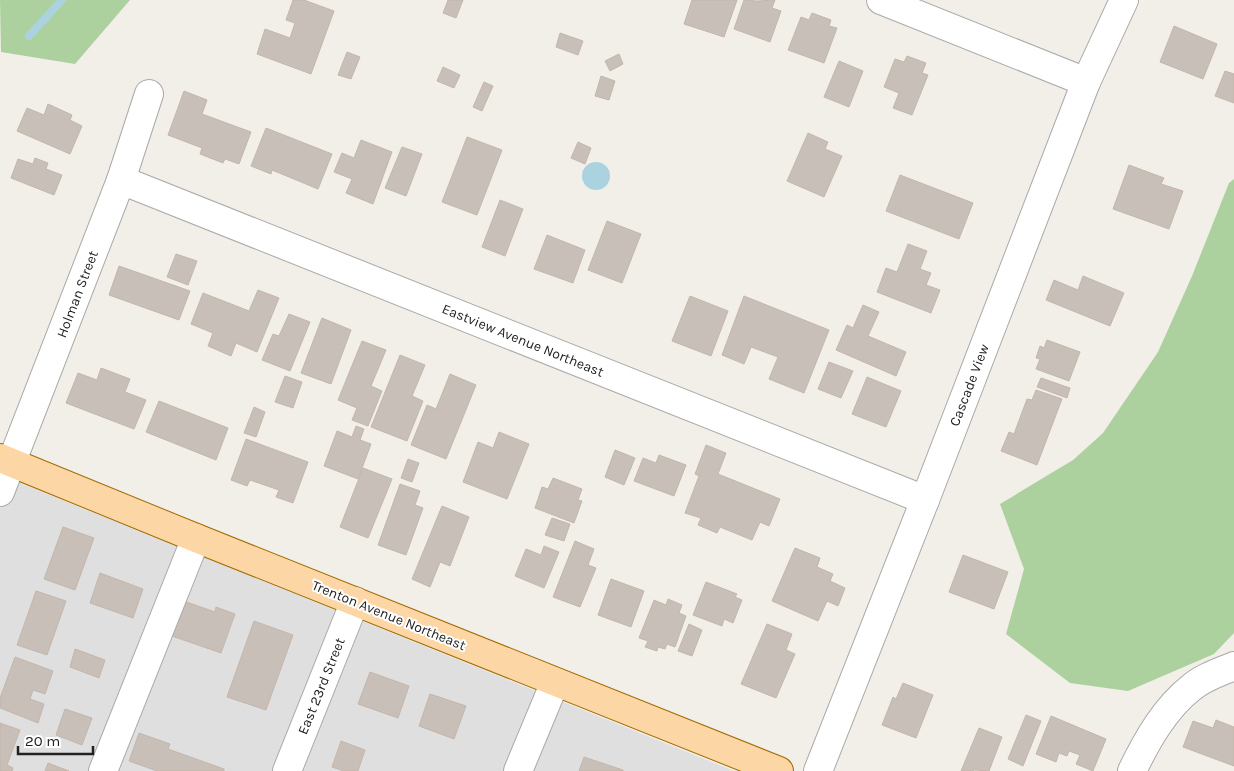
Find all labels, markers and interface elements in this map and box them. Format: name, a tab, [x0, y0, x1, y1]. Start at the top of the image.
street label: Holman Street	[53, 248, 102, 340]
street label: Eastview Avenue Northeast	[439, 300, 606, 381]
street label: Cascade View	[946, 342, 993, 429]
street label: Trenton Avenue Northeast	[309, 577, 468, 654]
street label: East 23rd Street	[294, 635, 349, 737]
scale bar	[18, 724, 92, 756]
text: 20 m	[25, 732, 60, 750]

